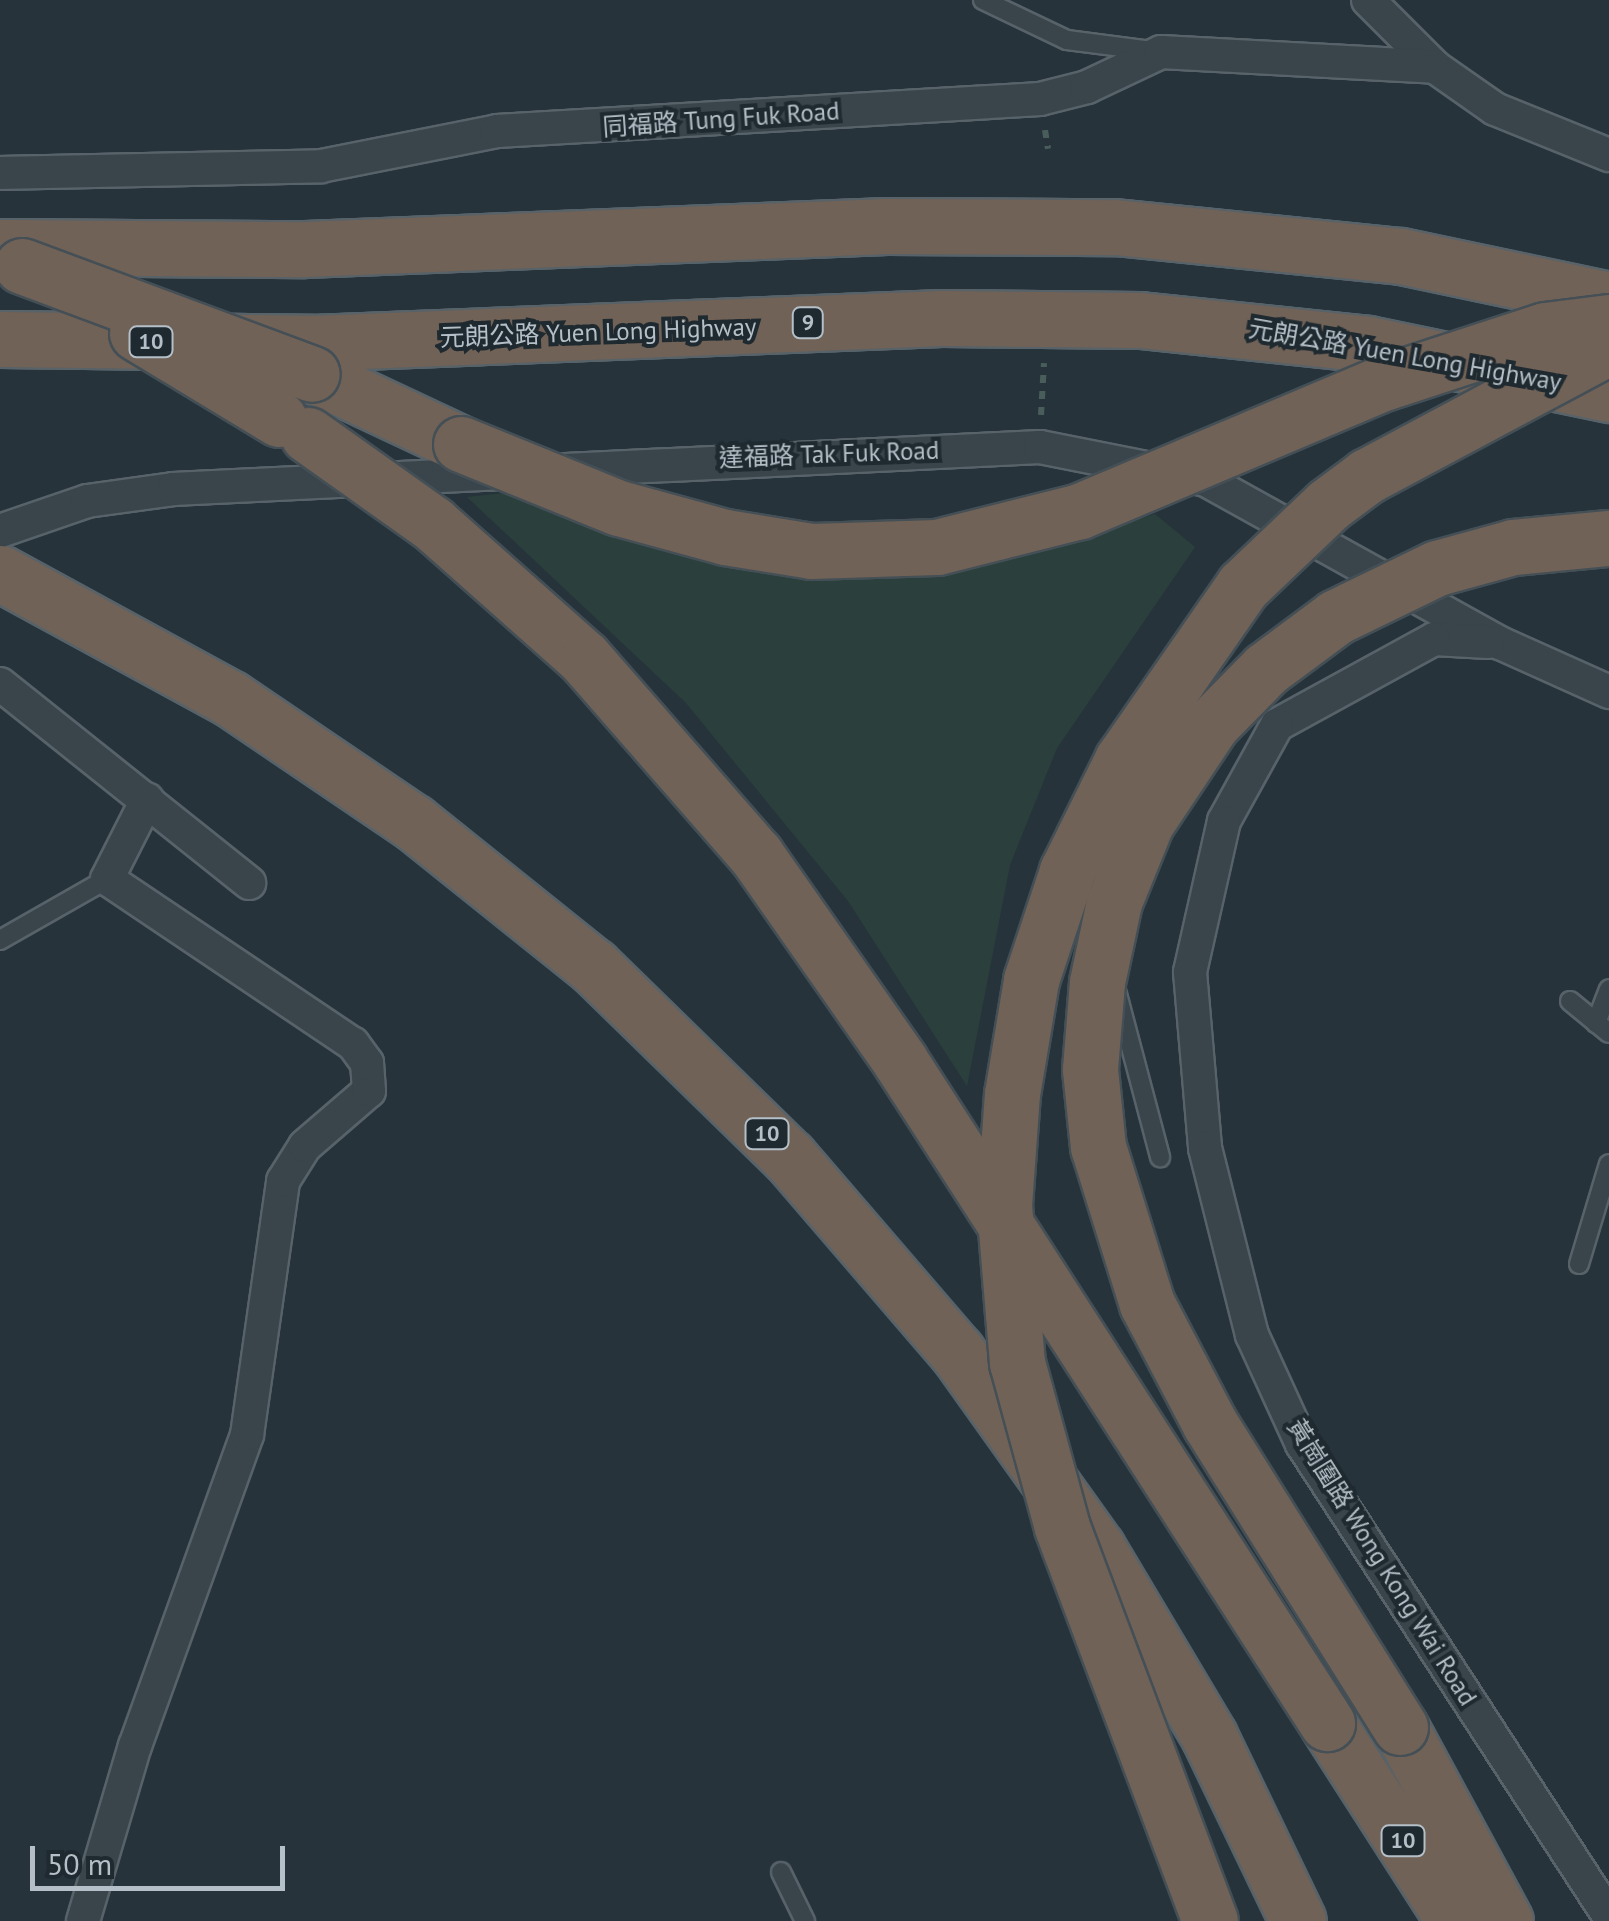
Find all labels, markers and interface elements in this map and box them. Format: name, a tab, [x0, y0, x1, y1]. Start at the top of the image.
street label: 同福路 Tung Fuk Road	[601, 96, 841, 142]
road number: 9	[790, 306, 826, 340]
street label: 元朗公路 Yuen Long Highway	[439, 311, 757, 353]
street label: 元朗公路 Yuen Long Highway	[1246, 313, 1564, 397]
road number: 10	[128, 325, 174, 359]
street label: 達福路 Tak Fuk Road	[718, 435, 940, 473]
road number: 10	[744, 1117, 790, 1151]
street label: 黃崗圍路 Wong Kong Wai Road	[1281, 1413, 1483, 1711]
road number: 10	[1380, 1824, 1426, 1858]
scale bar	[35, 1826, 290, 1888]
text: 50 m	[47, 1844, 112, 1883]

